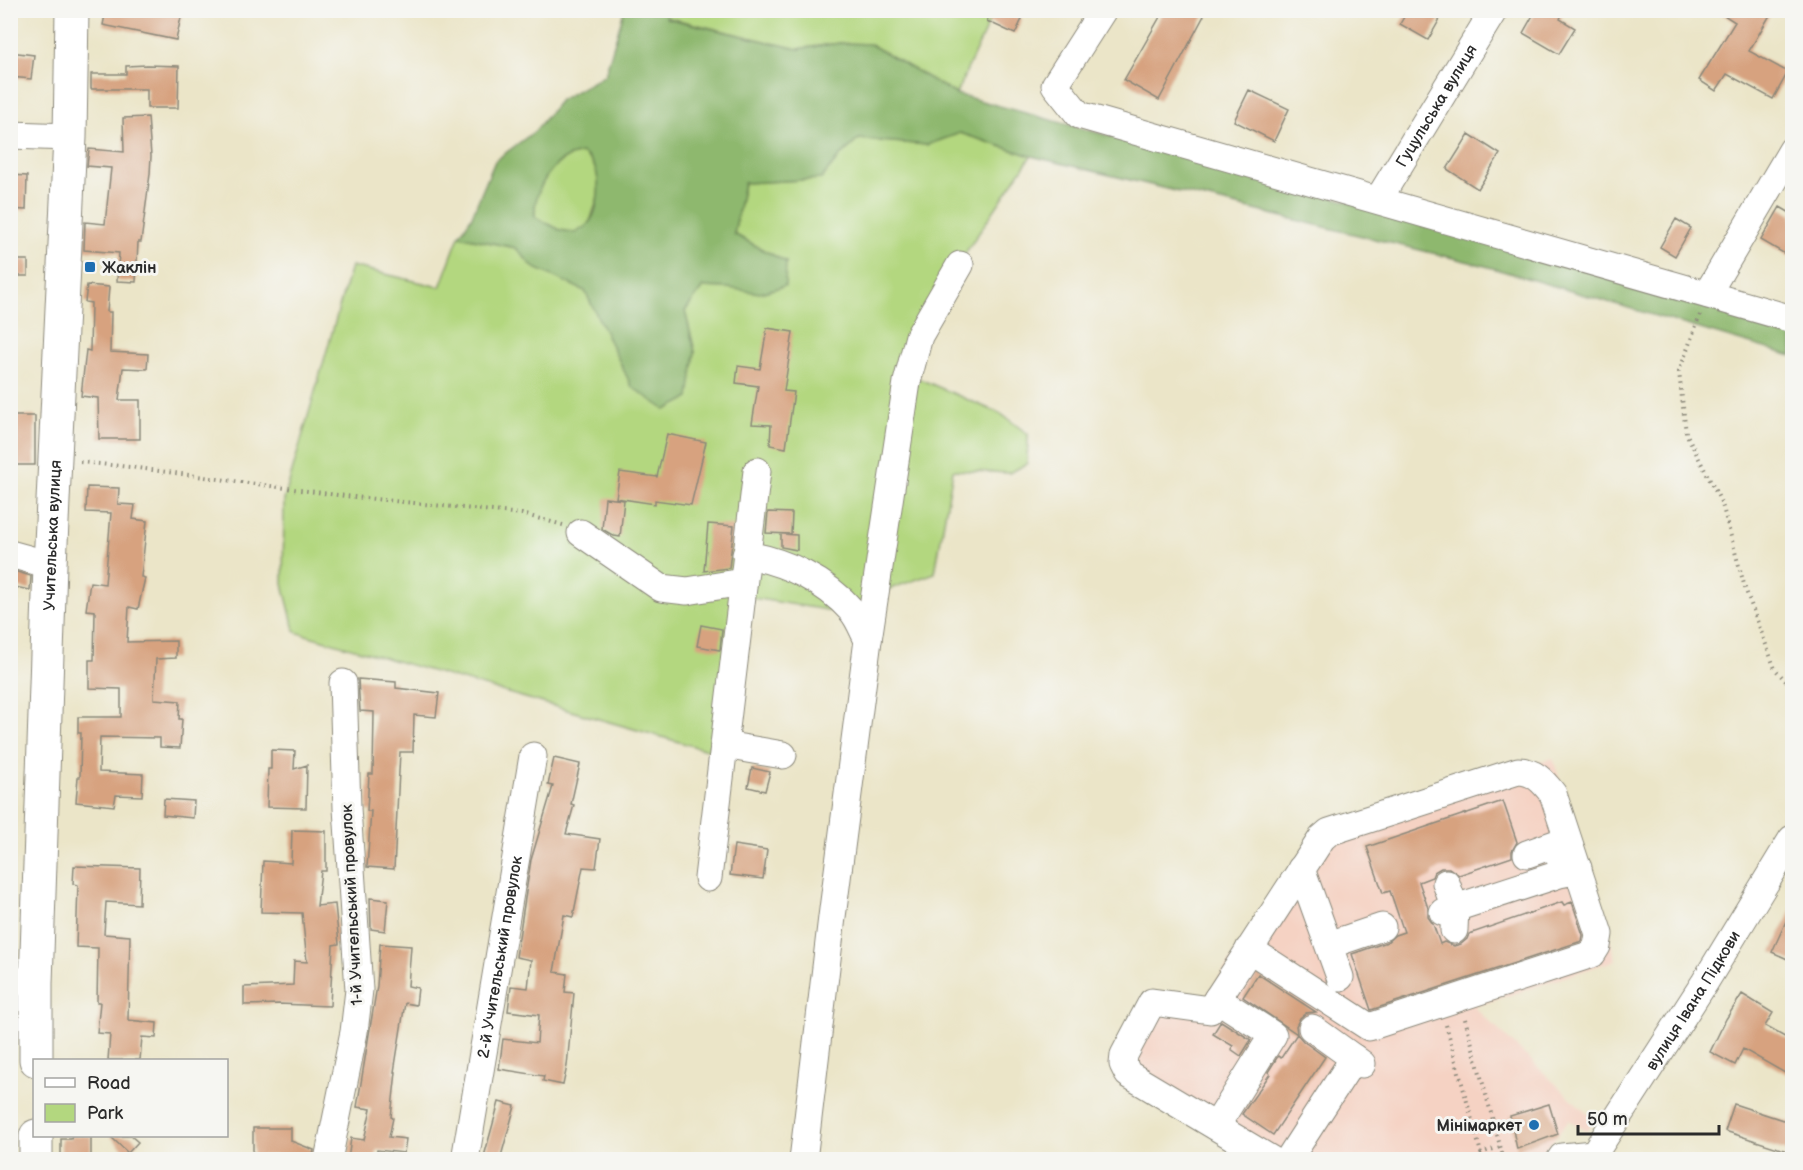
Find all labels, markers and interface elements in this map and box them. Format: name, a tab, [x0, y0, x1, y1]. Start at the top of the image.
street label: Гуцульська вулиця	[1393, 41, 1482, 171]
place label: Жаклін	[102, 259, 156, 278]
marker: Жаклін	[83, 260, 97, 274]
street label: Учительська вулиця	[40, 459, 66, 611]
street label: 1-й Учительський провулок	[338, 803, 367, 1006]
street label: 2-й Учительський провулок	[474, 854, 527, 1060]
street label: вулиця Івана Підкови	[1643, 928, 1745, 1074]
legend	[33, 1059, 228, 1137]
text: Road	[87, 1073, 131, 1094]
scale bar	[1578, 1098, 1719, 1136]
text: Park	[87, 1103, 123, 1124]
text: 50 m	[1587, 1109, 1628, 1130]
place label: Мінімаркет	[1437, 1117, 1522, 1136]
marker: Мінімаркет	[1527, 1118, 1541, 1132]

